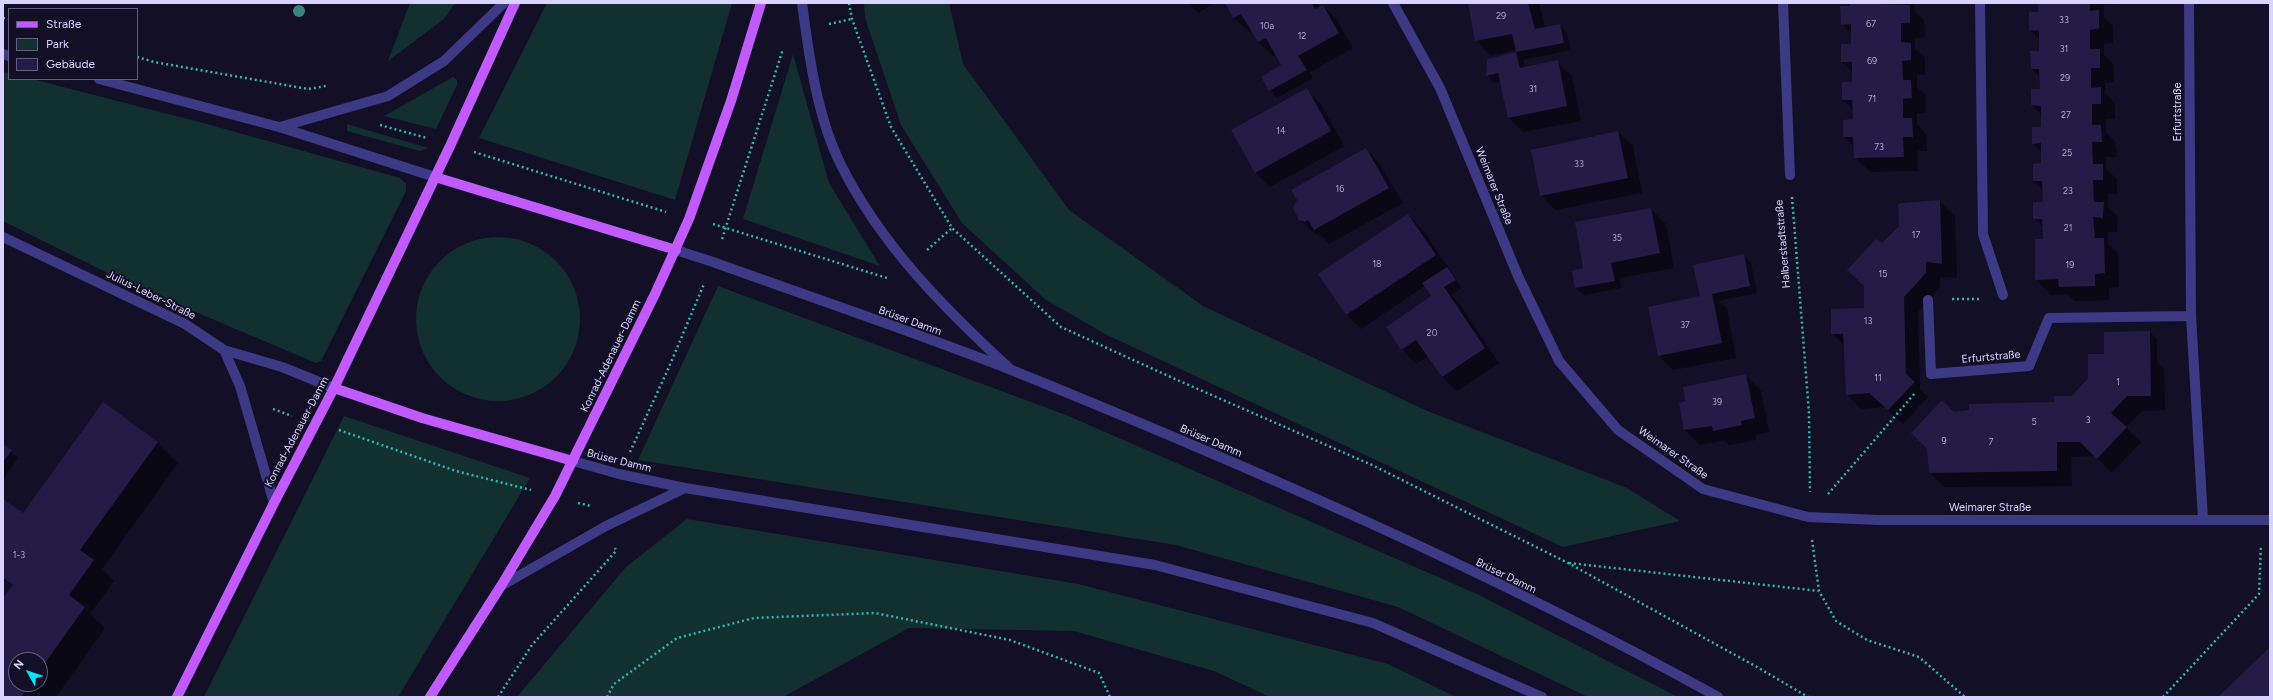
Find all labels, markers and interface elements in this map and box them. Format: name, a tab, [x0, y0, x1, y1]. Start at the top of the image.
legend	[8, 8, 138, 80]
house number: 29	[1496, 11, 1506, 21]
house number: 33	[2059, 15, 2069, 25]
text: Straße	[46, 17, 81, 31]
house number: 67	[1866, 19, 1876, 29]
house number: 10a	[1260, 21, 1274, 31]
house number: 12	[1298, 31, 1306, 41]
text: Park	[46, 37, 69, 51]
house number: 31	[2060, 44, 2068, 54]
house number: 69	[1867, 56, 1877, 66]
text: Gebäude	[46, 57, 95, 71]
house number: 29	[2060, 73, 2070, 83]
street label: Erfurtstraße	[2171, 82, 2185, 142]
house number: 31	[1529, 84, 1537, 94]
house number: 71	[1868, 94, 1876, 104]
house number: 27	[2061, 110, 2071, 120]
house number: 14	[1276, 126, 1286, 136]
house number: 73	[1874, 142, 1884, 152]
street label: Weimarer Straße	[1472, 145, 1516, 227]
house number: 25	[2062, 148, 2072, 158]
house number: 33	[1574, 159, 1584, 169]
house number: 16	[1336, 184, 1344, 194]
house number: 23	[2063, 186, 2073, 196]
street label: Halberstadtstraße	[1773, 199, 1793, 289]
house number: 21	[2064, 223, 2072, 233]
house number: 17	[1912, 230, 1920, 240]
house number: 35	[1612, 233, 1622, 243]
house number: 18	[1372, 259, 1382, 269]
house number: 19	[2066, 260, 2074, 270]
street label: Julius-Leber-Straße	[104, 268, 198, 322]
house number: 15	[1879, 269, 1887, 279]
street label: Konrad-Adenauer-Damm	[578, 298, 644, 414]
street label: Brüser Damm	[877, 304, 943, 338]
house number: 13	[1864, 316, 1872, 326]
house number: 37	[1680, 320, 1690, 330]
house number: 20	[1427, 328, 1437, 338]
street label: Erfurtstraße	[1961, 348, 2021, 366]
house number: 11	[1874, 373, 1882, 383]
street label: Konrad-Adenauer-Damm	[262, 374, 332, 490]
house number: 1	[2116, 377, 2120, 387]
house number: 39	[1712, 397, 1722, 407]
house number: 3	[2086, 415, 2090, 425]
house number: 5	[2031, 417, 2037, 427]
street label: Brüser Damm	[1178, 422, 1244, 460]
street label: Weimarer Straße	[1636, 424, 1710, 482]
house number: 9	[1941, 436, 1947, 446]
house number: 7	[1989, 437, 1993, 447]
street label: Brüser Damm	[585, 447, 653, 475]
street label: Weimarer Straße	[1949, 501, 2031, 515]
house number: 1-3	[13, 550, 25, 560]
street label: Brüser Damm	[1473, 556, 1539, 596]
north arrow	[8, 652, 48, 692]
text: N	[11, 657, 27, 672]

